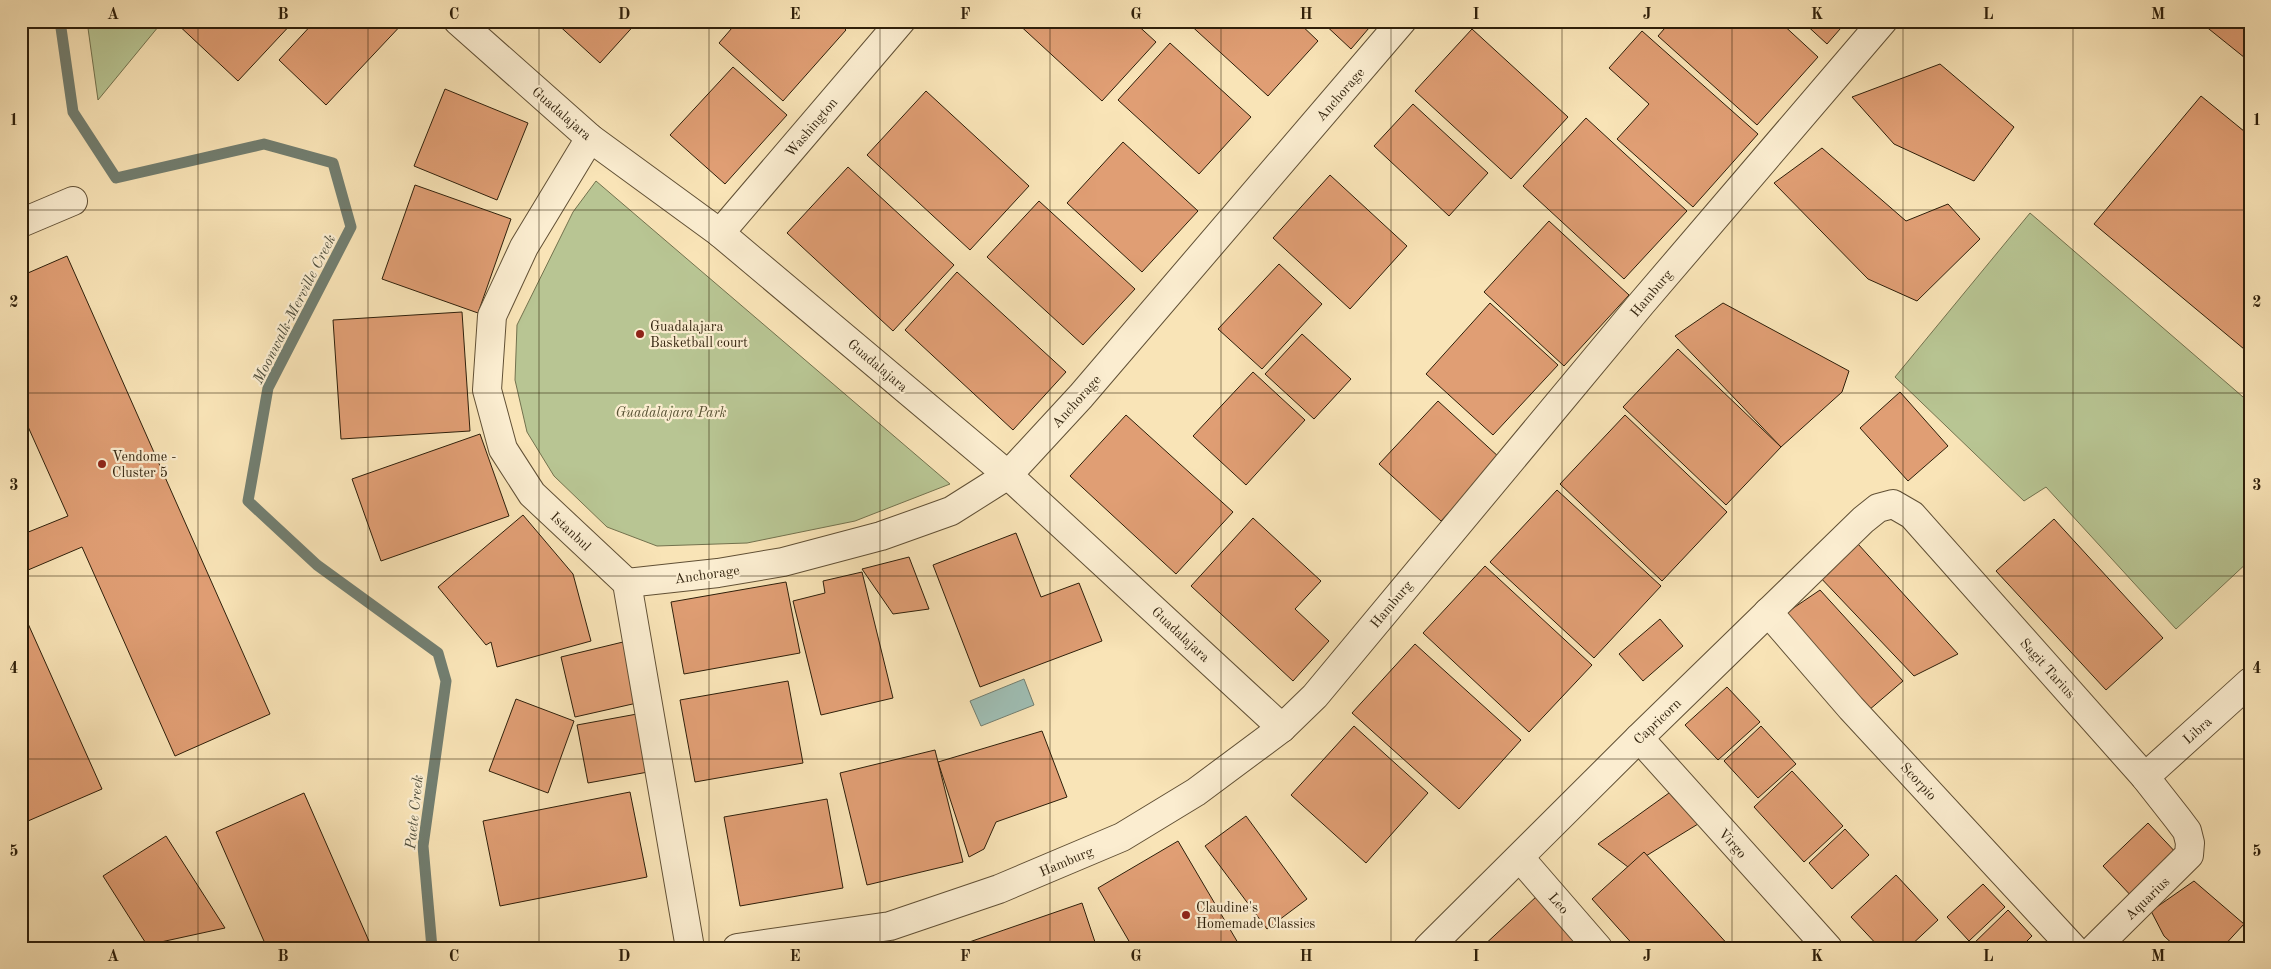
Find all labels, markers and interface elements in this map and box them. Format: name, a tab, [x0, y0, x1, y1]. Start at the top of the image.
text: A	[107, 7, 119, 23]
text: B	[277, 7, 289, 23]
text: C	[449, 7, 459, 23]
text: D	[618, 7, 630, 23]
text: E	[789, 7, 801, 23]
text: F	[960, 7, 971, 23]
text: G	[1130, 7, 1142, 23]
text: H	[1299, 7, 1313, 23]
text: I	[1472, 7, 1480, 23]
text: J	[1643, 7, 1652, 23]
text: K	[1811, 7, 1823, 23]
text: L	[1983, 7, 1994, 23]
text: M	[2151, 7, 2165, 23]
street label: Anchorage	[1314, 65, 1368, 124]
street label: Guadalajara	[529, 84, 594, 143]
street label: Washington	[783, 95, 841, 160]
text: 1	[9, 113, 19, 129]
text: 1	[2252, 113, 2262, 129]
water label: Moonwalk-Merville Creek	[251, 233, 340, 388]
street label: Hamburg	[1628, 267, 1676, 320]
text: 2	[9, 295, 19, 311]
text: 2	[2252, 295, 2262, 311]
place label: Guadalajara Basketball court	[650, 320, 748, 350]
marker: Guadalajara Basketball court	[634, 328, 646, 340]
street label: Guadalajara	[845, 337, 910, 395]
street label: Anchorage	[1050, 373, 1104, 431]
park label: Guadalajara Park	[616, 406, 727, 421]
place label: Vendome - Cluster 5	[112, 450, 176, 480]
marker: Vendome - Cluster 5	[96, 458, 108, 470]
text: 3	[9, 478, 19, 494]
text: 3	[2252, 478, 2262, 494]
street label: Istanbul	[547, 510, 593, 554]
street label: Anchorage	[674, 563, 741, 586]
street label: Hamburg	[1368, 578, 1416, 631]
street label: Guadalajara	[1149, 605, 1212, 665]
street label: Sagit Tarius	[2017, 636, 2078, 701]
text: 4	[9, 661, 19, 677]
text: 4	[2252, 661, 2262, 677]
street label: Capricorn	[1631, 696, 1684, 747]
street label: Libra	[2181, 714, 2215, 747]
street label: Scorpio	[1898, 760, 1939, 803]
water label: Paete Creek	[404, 774, 427, 851]
street label: Virgo	[1716, 826, 1749, 861]
text: 5	[9, 844, 19, 860]
street label: Hamburg	[1037, 844, 1096, 880]
text: 5	[2252, 844, 2262, 860]
street label: Aquarius	[2123, 875, 2172, 923]
street label: Leo	[1545, 890, 1571, 917]
place label: Claudine's Homemade Classics	[1196, 901, 1315, 931]
marker: Claudine's Homemade Classics	[1180, 909, 1192, 921]
text: A	[107, 949, 119, 965]
text: B	[277, 949, 289, 965]
text: C	[449, 949, 459, 965]
text: D	[618, 949, 630, 965]
text: E	[789, 949, 801, 965]
text: F	[960, 949, 971, 965]
text: G	[1130, 949, 1142, 965]
text: H	[1299, 949, 1313, 965]
text: I	[1472, 949, 1480, 965]
text: J	[1643, 949, 1652, 965]
text: K	[1811, 949, 1823, 965]
text: L	[1983, 949, 1994, 965]
text: M	[2151, 949, 2165, 965]

